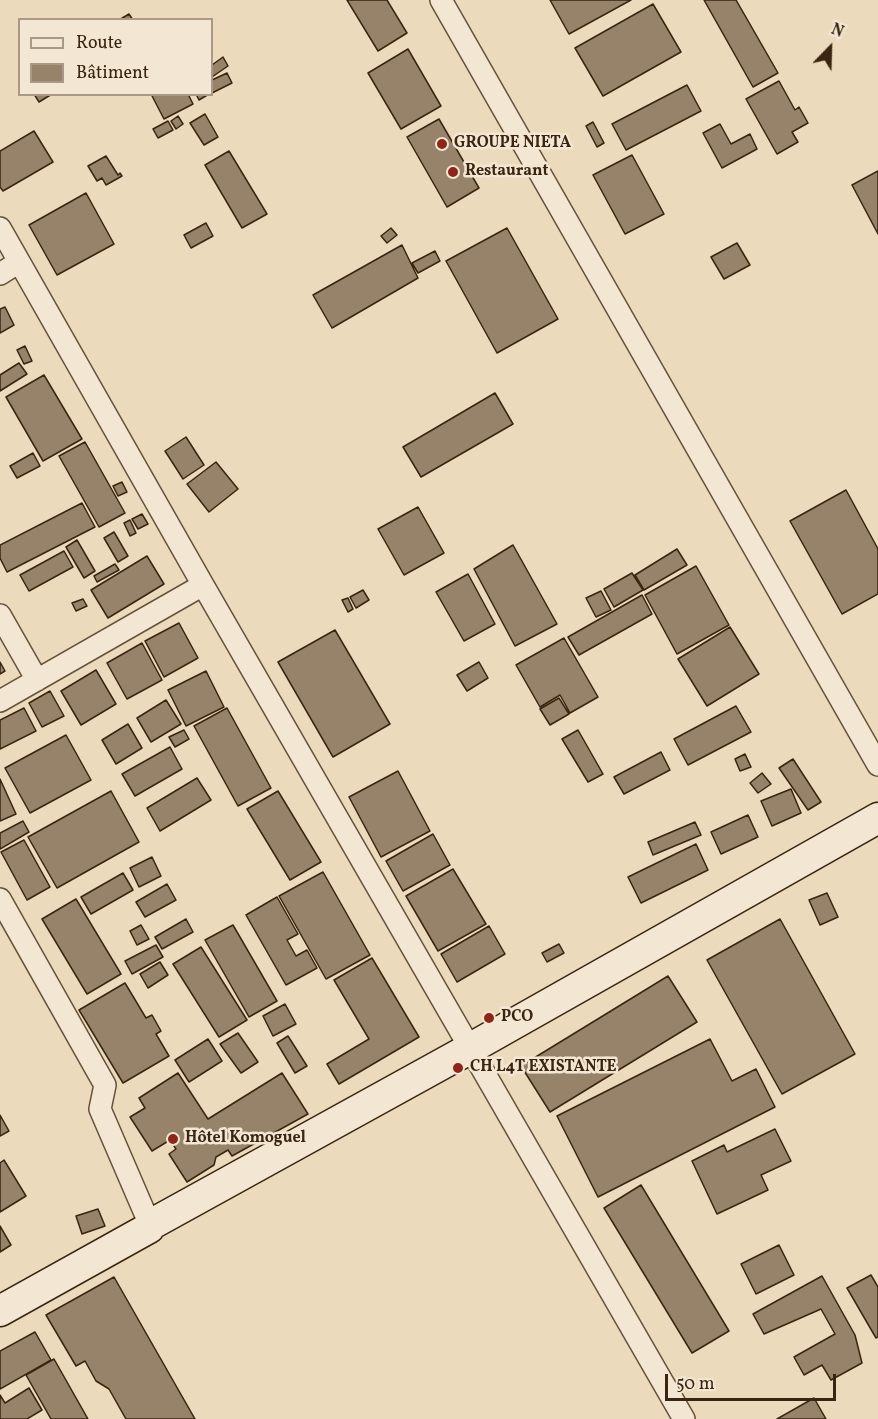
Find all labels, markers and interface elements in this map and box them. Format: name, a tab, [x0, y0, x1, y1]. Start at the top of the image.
legend	[18, 18, 213, 96]
north arrow	[800, 18, 860, 78]
text: N	[827, 19, 847, 44]
text: Route	[76, 31, 122, 56]
text: Bâtiment	[76, 61, 149, 86]
place label: GROUPE NIETA	[454, 134, 571, 154]
marker: GROUPE NIETA	[435, 137, 449, 151]
place label: Restaurant	[465, 162, 549, 182]
marker: Restaurant	[446, 165, 460, 179]
place label: PCO	[501, 1008, 533, 1028]
marker: PCO	[482, 1011, 496, 1025]
place label: CH L4T EXISTANTE	[470, 1058, 617, 1078]
marker: CH L4T EXISTANTE	[451, 1061, 465, 1075]
place label: Hôtel Komoguel	[185, 1129, 306, 1149]
marker: Hôtel Komoguel	[166, 1132, 180, 1146]
scale bar	[668, 1362, 839, 1400]
text: 50 m	[676, 1372, 715, 1397]

